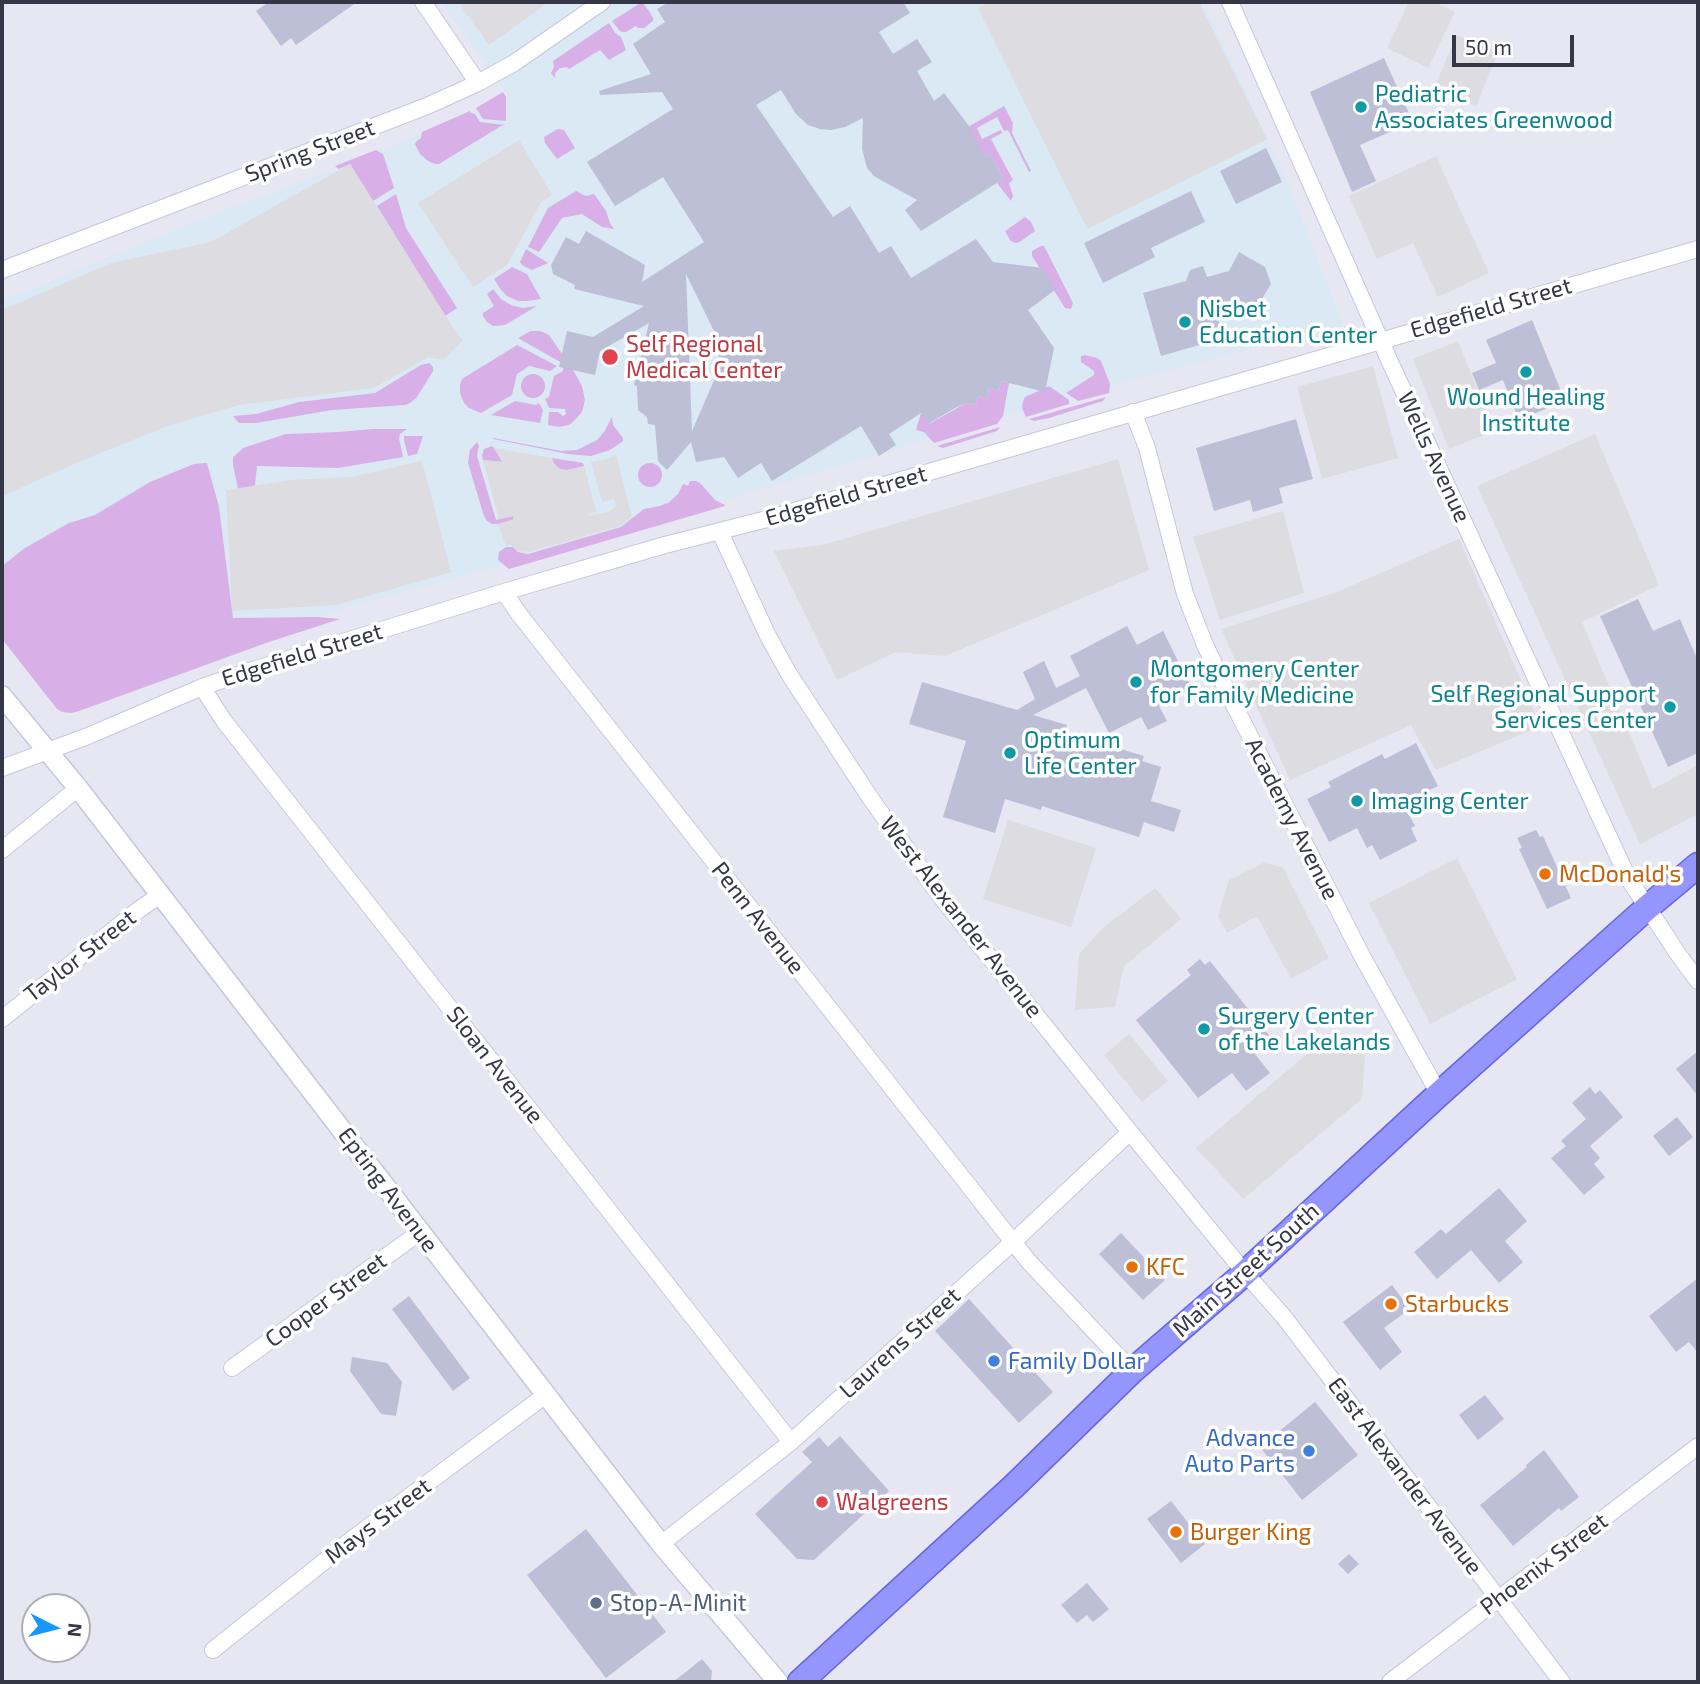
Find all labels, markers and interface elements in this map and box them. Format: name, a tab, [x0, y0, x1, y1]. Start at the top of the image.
scale bar	[1455, 21, 1578, 65]
text: 50 m	[1465, 34, 1512, 59]
place label: Pediatric Associates Greenwood	[1375, 80, 1613, 134]
marker: Pediatric Associates Greenwood	[1353, 99, 1369, 115]
street label: Spring Street	[241, 114, 379, 188]
street label: Edgefield Street	[1407, 272, 1575, 344]
place label: Nisbet Education Center	[1199, 295, 1377, 349]
marker: Nisbet Education Center	[1177, 314, 1193, 330]
place label: Self Regional Medical Center	[626, 330, 782, 384]
marker: Self Regional Medical Center	[600, 347, 620, 367]
marker: Wound Healing Institute	[1518, 364, 1534, 380]
place label: Wound Healing Institute	[1447, 383, 1605, 437]
street label: Wells Avenue	[1392, 387, 1476, 527]
street label: Edgefield Street	[762, 460, 930, 532]
street label: Edgefield Street	[218, 617, 386, 693]
place label: Montgomery Center for Family Medicine	[1150, 655, 1359, 709]
marker: Montgomery Center for Family Medicine	[1128, 674, 1144, 690]
place label: Self Regional Support Services Center	[1430, 680, 1656, 734]
marker: Self Regional Support Services Center	[1662, 699, 1678, 715]
place label: Optimum Life Center	[1024, 726, 1137, 780]
street label: Academy Avenue	[1239, 733, 1345, 905]
marker: Optimum Life Center	[1002, 745, 1018, 761]
place label: Imaging Center	[1371, 787, 1529, 815]
marker: Imaging Center	[1349, 793, 1365, 809]
street label: West Alexander Avenue	[874, 811, 1048, 1023]
street label: Penn Avenue	[706, 856, 810, 980]
place label: McDonald's	[1559, 860, 1681, 888]
marker: McDonald's	[1537, 866, 1553, 882]
street label: Taylor Street	[19, 904, 141, 1008]
street label: Sloan Avenue	[441, 1001, 549, 1129]
place label: Surgery Center of the Lakelands	[1218, 1002, 1390, 1056]
marker: Surgery Center of the Lakelands	[1196, 1021, 1212, 1037]
street label: Epting Avenue	[332, 1122, 444, 1258]
street label: Main Street South	[1167, 1197, 1325, 1343]
street label: Cooper Street	[260, 1247, 392, 1353]
place label: KFC	[1146, 1253, 1185, 1281]
marker: KFC	[1124, 1259, 1140, 1275]
street label: Laurens Street	[834, 1282, 966, 1404]
place label: Starbucks	[1405, 1290, 1509, 1318]
marker: Starbucks	[1383, 1296, 1399, 1312]
place label: Family Dollar	[1008, 1347, 1146, 1375]
marker: Family Dollar	[986, 1353, 1002, 1369]
street label: East Alexander Avenue	[1322, 1372, 1488, 1580]
place label: Advance Auto Parts	[1185, 1424, 1295, 1478]
marker: Advance Auto Parts	[1301, 1443, 1317, 1459]
street label: Mays Street	[320, 1472, 436, 1570]
place label: Walgreens	[836, 1488, 948, 1516]
marker: Walgreens	[814, 1494, 830, 1510]
street label: Phoenix Street	[1475, 1507, 1613, 1621]
place label: Burger King	[1190, 1518, 1311, 1546]
marker: Burger King	[1168, 1524, 1184, 1540]
place label: Stop-A-Minit	[610, 1589, 747, 1617]
north arrow	[21, 1593, 91, 1663]
marker: Stop-A-Minit	[588, 1595, 604, 1611]
text: N	[63, 1622, 88, 1638]

